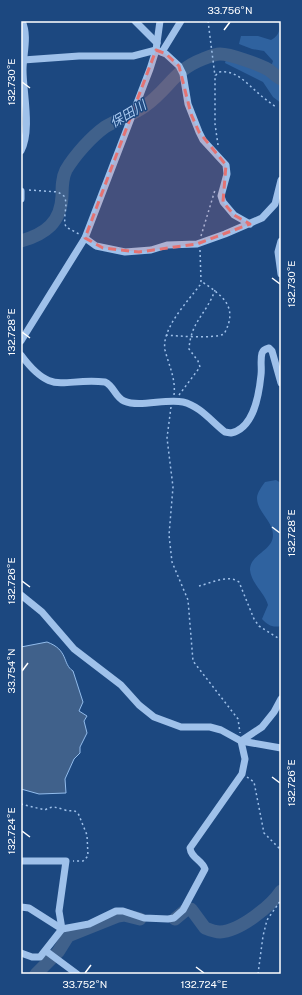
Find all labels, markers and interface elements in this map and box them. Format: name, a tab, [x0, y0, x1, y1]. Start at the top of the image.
text: 33.756°N	[207, 4, 253, 16]
text: 132.730°E	[5, 58, 17, 106]
water label: 保田川	[107, 97, 150, 130]
text: 132.730°E	[285, 260, 297, 308]
text: 132.728°E	[5, 308, 17, 356]
text: 132.728°E	[285, 509, 297, 557]
text: 132.726°E	[5, 557, 17, 605]
text: 33.754°N	[5, 648, 17, 694]
text: 132.726°E	[285, 759, 297, 807]
text: 132.724°E	[5, 807, 17, 855]
text: 33.752°N	[63, 978, 107, 990]
text: 132.724°E	[180, 978, 228, 990]

